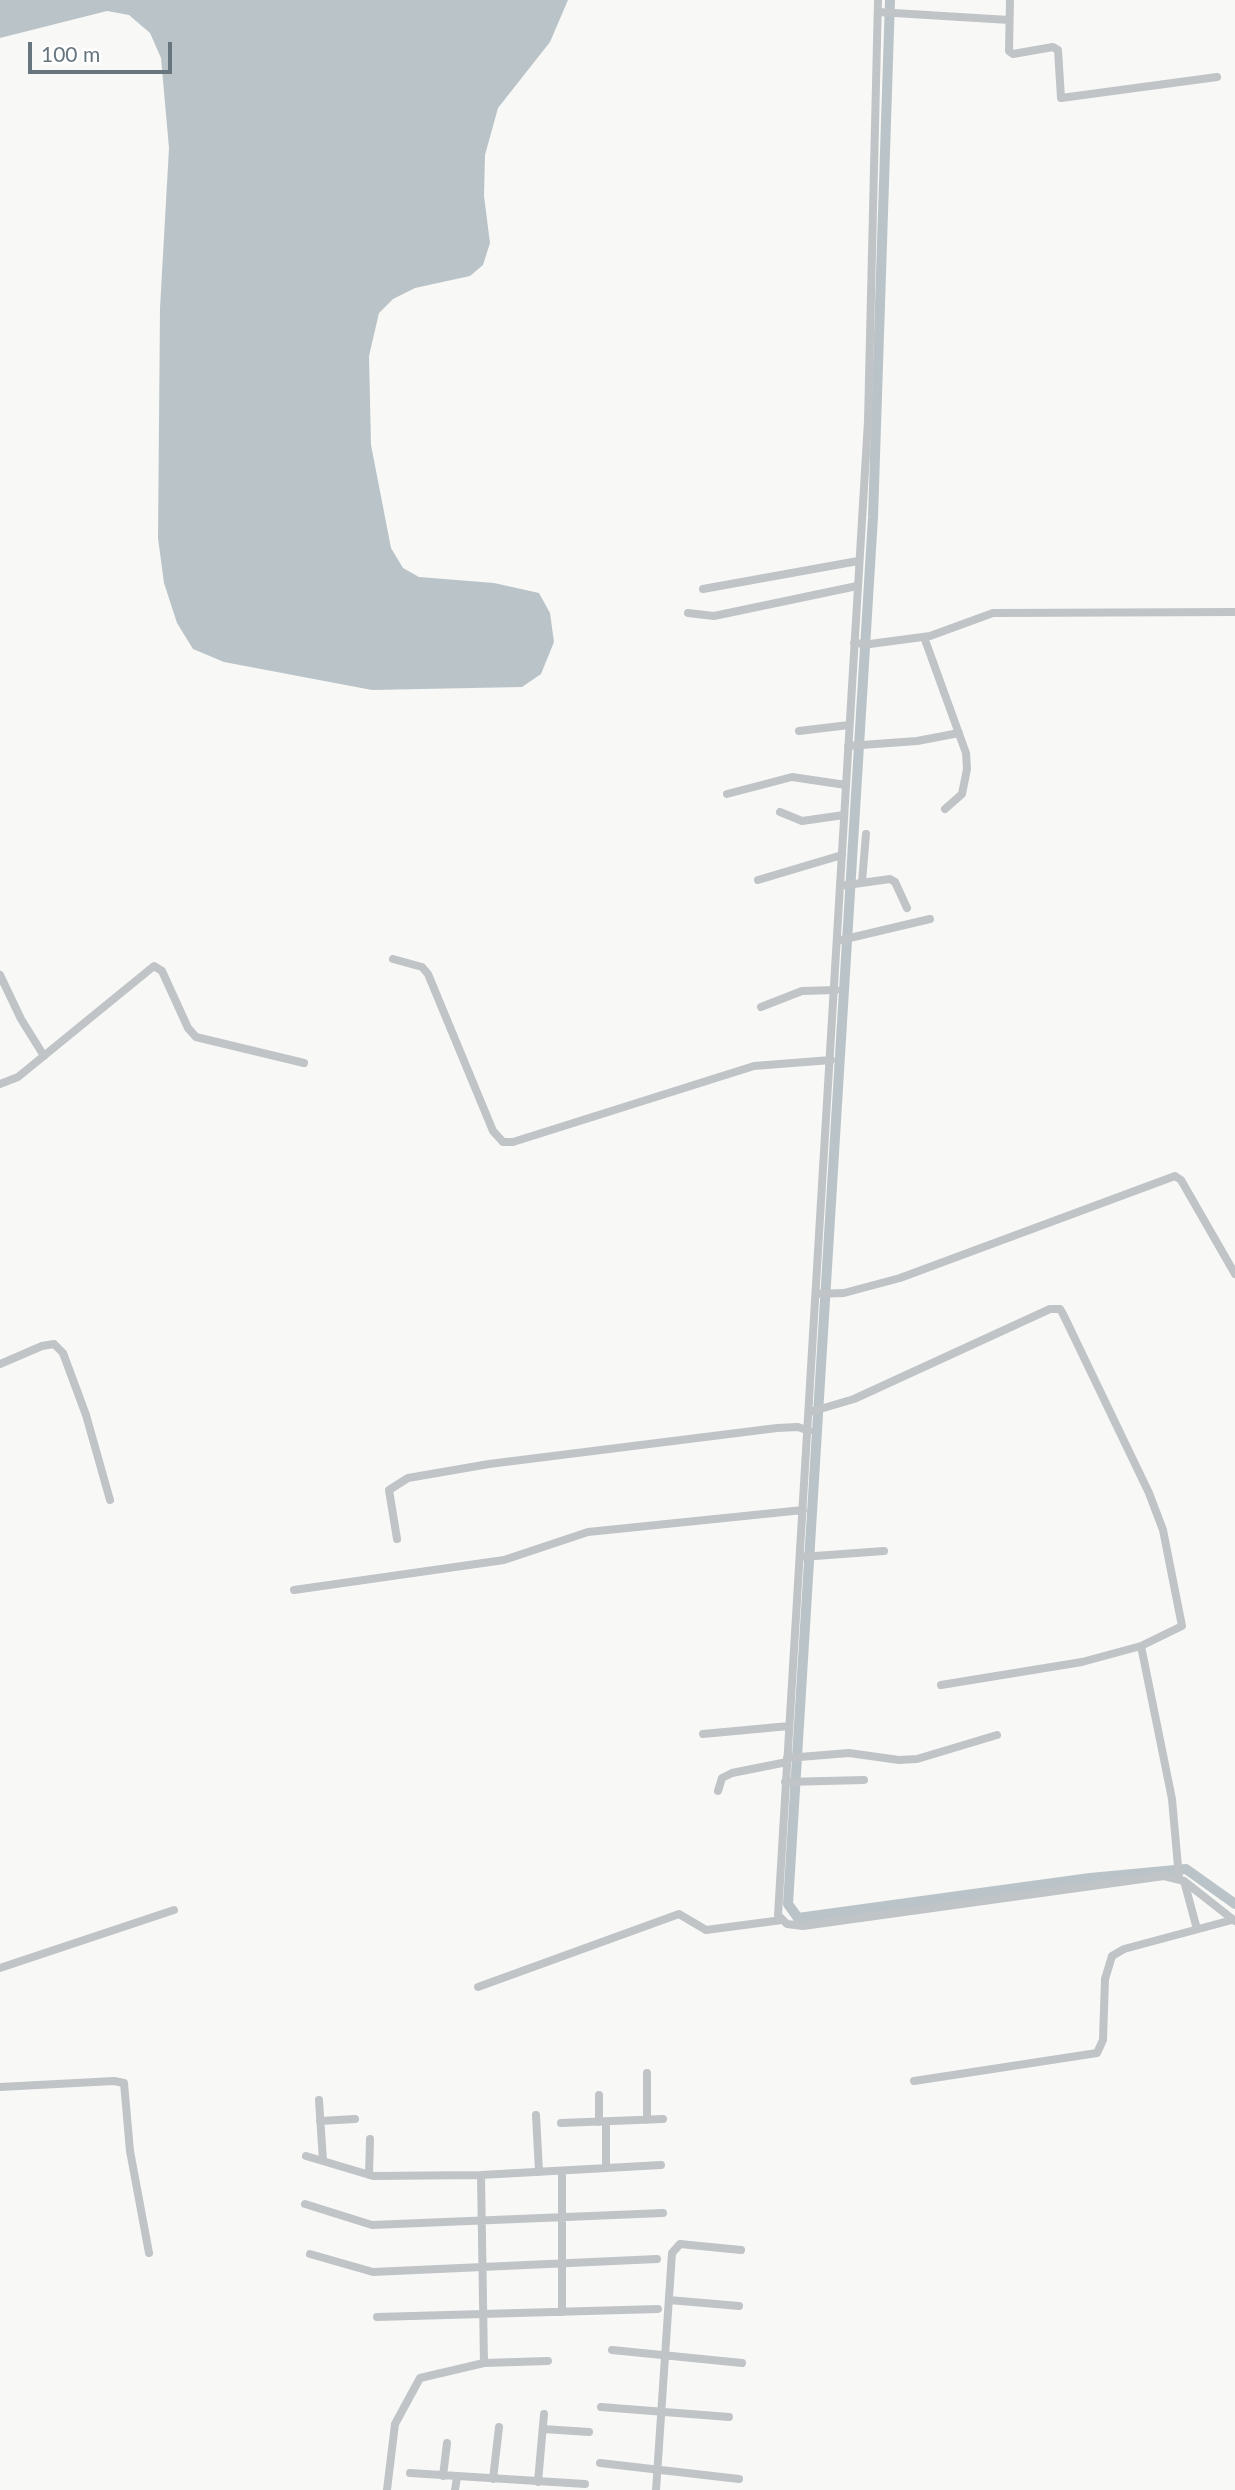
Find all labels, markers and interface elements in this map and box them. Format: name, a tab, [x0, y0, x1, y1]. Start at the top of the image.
scale bar	[32, 28, 175, 72]
text: 100 m	[41, 41, 100, 66]

